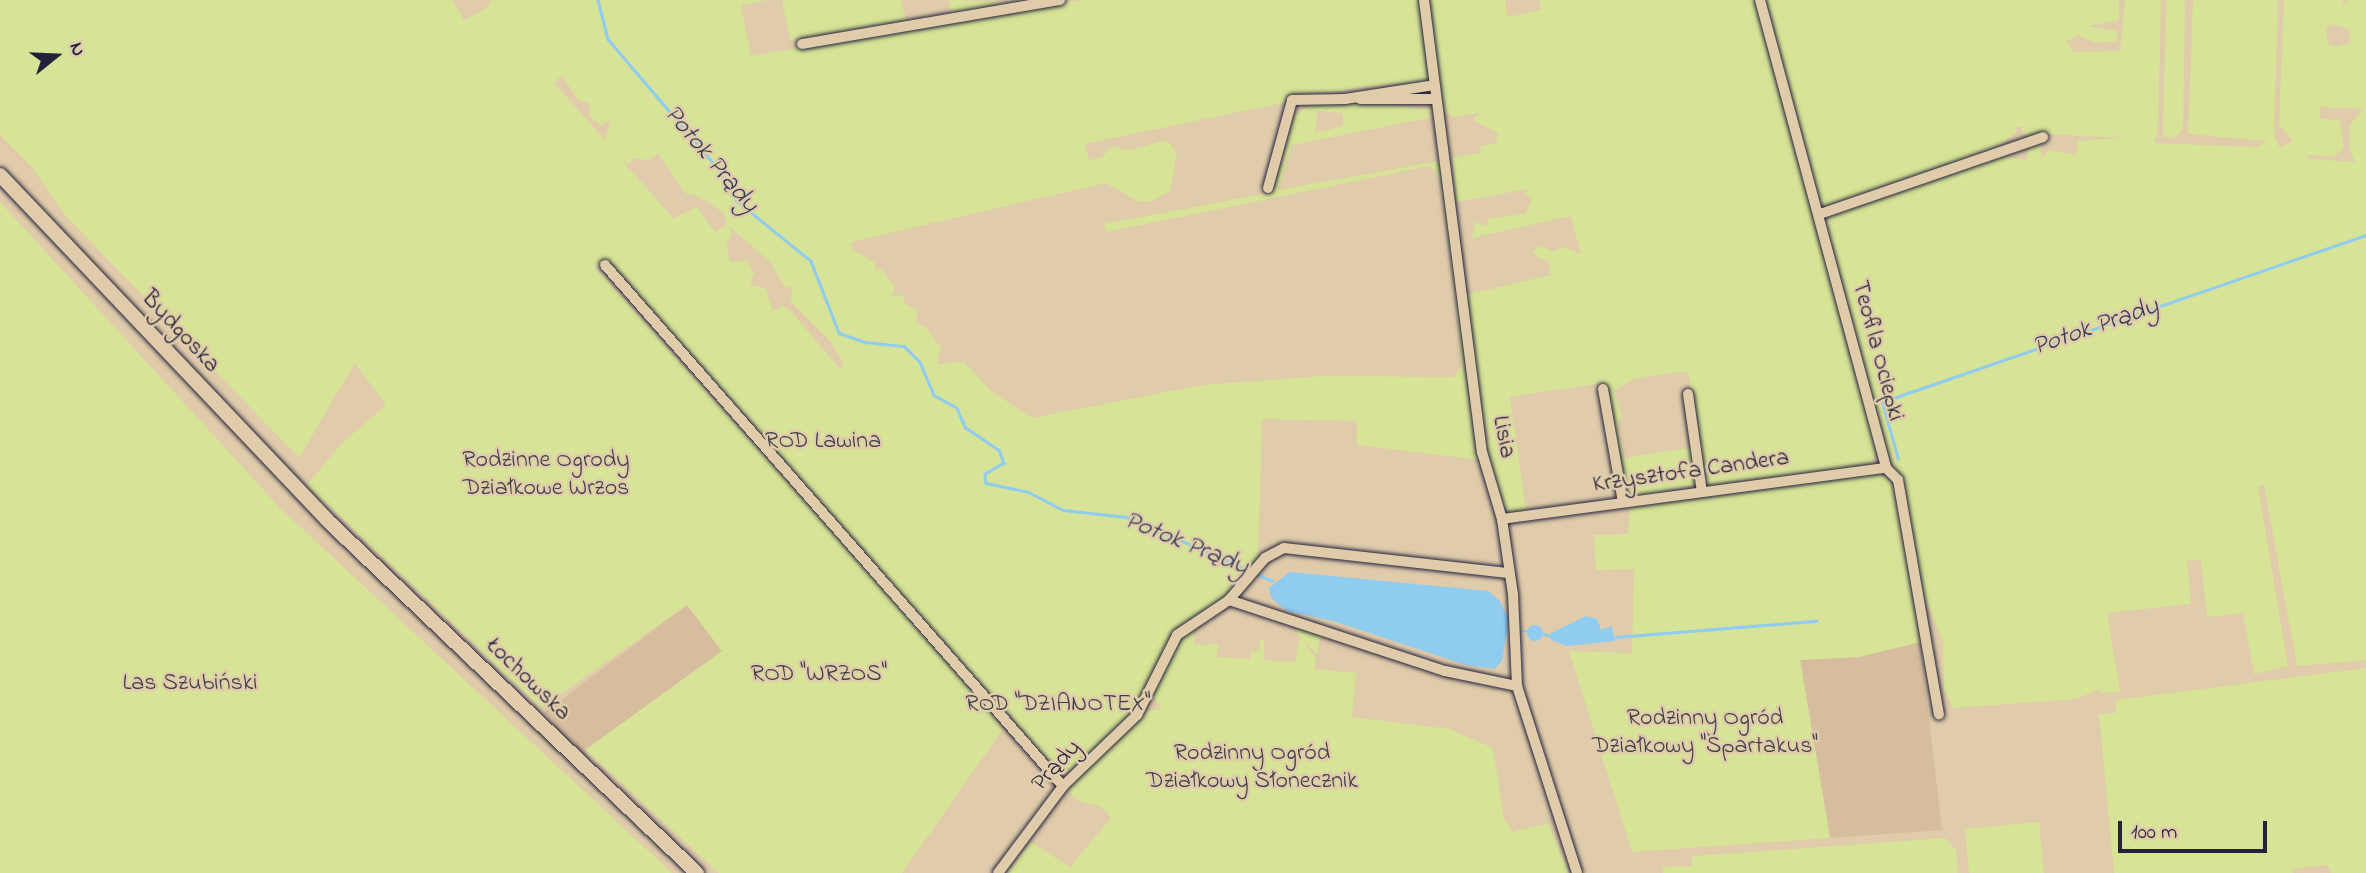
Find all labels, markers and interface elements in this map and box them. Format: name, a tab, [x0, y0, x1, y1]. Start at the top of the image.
north arrow	[21, 21, 91, 91]
text: N	[62, 39, 91, 60]
water label: Potok Prądy	[656, 100, 764, 220]
street label: Teofila Ociepki	[1844, 278, 1910, 424]
street label: Bydgoska	[134, 285, 226, 379]
water label: Potok Prądy	[2029, 292, 2163, 364]
street label: Lisia	[1485, 413, 1521, 461]
park label: ROD Lawina	[765, 428, 881, 456]
street label: Krzysztofa Candera	[1591, 444, 1791, 500]
park label: Rodzinne Ogrody Działkowe Wrzos	[462, 447, 630, 503]
water label: Potok Prądy	[1119, 506, 1253, 584]
street label: Łochowska	[479, 632, 577, 728]
park label: ROD "WRZOS"	[751, 661, 887, 689]
park label: Las Szubiński	[122, 670, 258, 698]
park label: ROD "DZIANOTEX"	[965, 691, 1151, 719]
park label: Rodzinny Ogród Działkowy "Spartakus"	[1592, 705, 1818, 761]
street label: Prądy	[1026, 734, 1088, 798]
park label: Rodzinny Ogród Działkowy Słonecznik	[1146, 740, 1358, 796]
scale bar	[2121, 806, 2270, 850]
text: 100 m	[2131, 818, 2177, 848]

